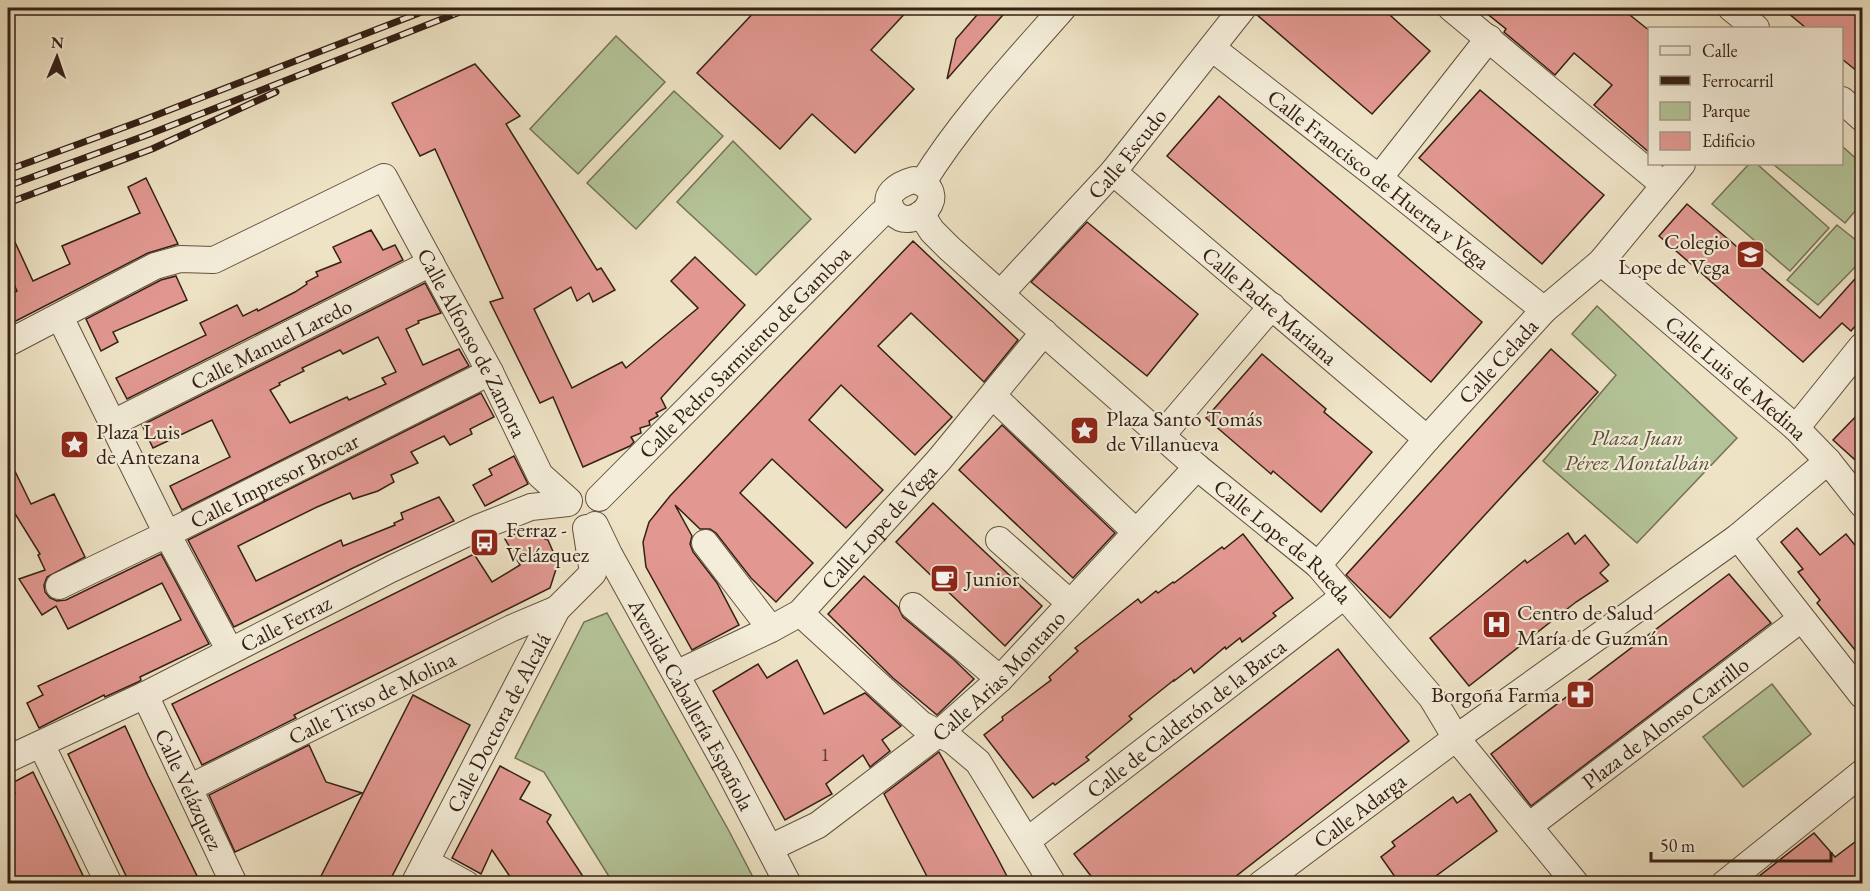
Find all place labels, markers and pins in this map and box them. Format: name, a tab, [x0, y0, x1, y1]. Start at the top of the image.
place label: Colegio Lope de Vega	[1618, 227, 1730, 281]
school or university icon: Colegio Lope de Vega	[1735, 238, 1767, 270]
place label: Plaza Santo Tomás de Villanueva	[1106, 404, 1262, 458]
place icon: Plaza Santo Tomás de Villanueva	[1069, 415, 1101, 447]
place label: Plaza Luis de Antezana	[96, 417, 200, 471]
place icon: Plaza Luis de Antezana	[59, 428, 91, 460]
place label: Ferraz - Velázquez	[506, 515, 590, 569]
bus stop icon: Ferraz - Velázquez	[469, 526, 501, 558]
cafe icon: Junior	[928, 562, 960, 594]
place label: Junior	[963, 564, 1020, 593]
place label: Centro de Salud María de Guzmán	[1517, 598, 1669, 652]
hospital icon: Centro de Salud María de Guzmán	[1480, 609, 1512, 641]
pharmacy icon: Borgoña Farma	[1565, 678, 1597, 710]
place label: Borgoña Farma	[1431, 680, 1560, 709]

